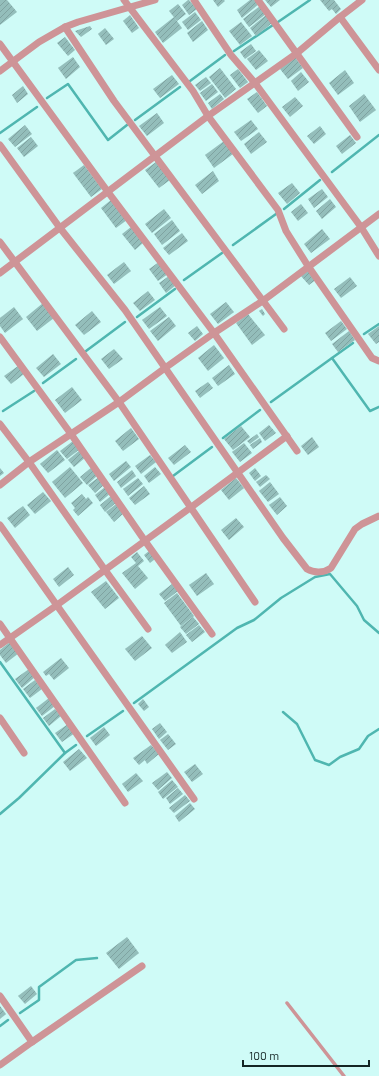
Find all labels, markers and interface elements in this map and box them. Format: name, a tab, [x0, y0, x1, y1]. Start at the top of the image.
scale bar	[243, 1042, 369, 1068]
text: 100 m	[249, 1048, 279, 1062]

